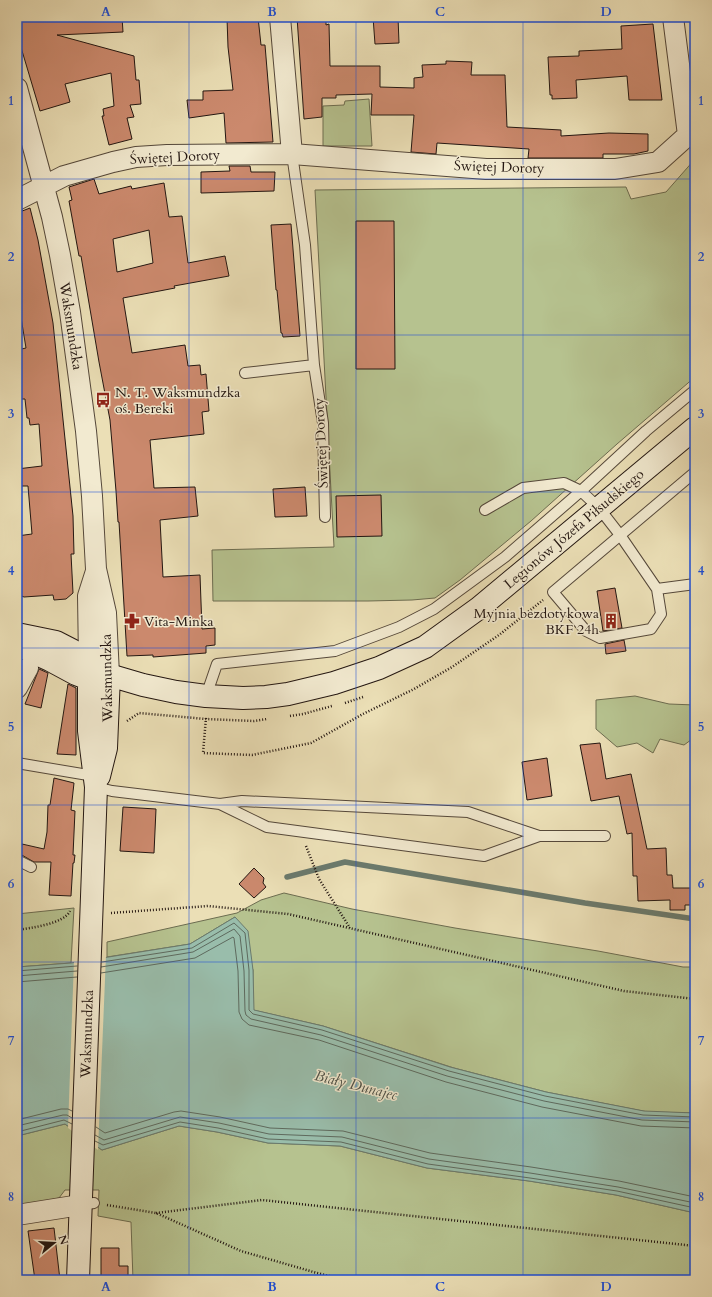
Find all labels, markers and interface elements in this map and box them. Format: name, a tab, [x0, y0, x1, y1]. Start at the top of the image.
text: A	[101, 3, 111, 21]
text: B	[267, 3, 277, 21]
text: C	[435, 3, 445, 21]
text: D	[600, 3, 612, 21]
text: 1	[8, 92, 14, 110]
text: 1	[698, 92, 704, 110]
street label: Świętej Doroty	[129, 145, 221, 169]
street label: Świętej Doroty	[453, 156, 545, 178]
text: 2	[8, 248, 15, 266]
text: 2	[698, 248, 705, 266]
street label: Waksmundzka	[55, 280, 87, 371]
place label: N. T. Waksmundzka oś. Bereki	[115, 383, 240, 418]
bus stop icon: N. T. Waksmundzka oś. Bereki	[94, 391, 112, 409]
street label: Świętej Doroty	[309, 397, 333, 489]
text: 3	[8, 405, 15, 423]
text: 3	[698, 405, 705, 423]
street label: Legionów Józefa Piłsudskiego	[500, 464, 648, 593]
text: 4	[8, 562, 15, 580]
text: 4	[698, 562, 705, 580]
place label: Myjnia bezdotykowa BKF 24h	[473, 604, 599, 639]
pharmacy icon: Vita-Minka	[123, 612, 141, 630]
place label: Vita-Minka	[144, 612, 214, 631]
building icon: Myjnia bezdotykowa BKF 24h	[602, 612, 620, 630]
street label: Waksmundzka	[97, 634, 117, 723]
text: 5	[8, 718, 14, 736]
text: 5	[698, 718, 704, 736]
text: 6	[8, 875, 15, 893]
text: 6	[698, 875, 705, 893]
street label: Waksmundzka	[76, 989, 98, 1080]
text: 7	[8, 1032, 15, 1050]
text: 7	[698, 1032, 705, 1050]
water label: Biały Dunajec	[313, 1065, 399, 1105]
text: 8	[8, 1188, 14, 1206]
text: 8	[698, 1188, 704, 1206]
north arrow	[34, 1223, 74, 1263]
text: N	[54, 1233, 72, 1247]
text: A	[101, 1278, 111, 1296]
text: B	[267, 1278, 277, 1296]
text: C	[435, 1278, 445, 1296]
text: D	[600, 1278, 612, 1296]

